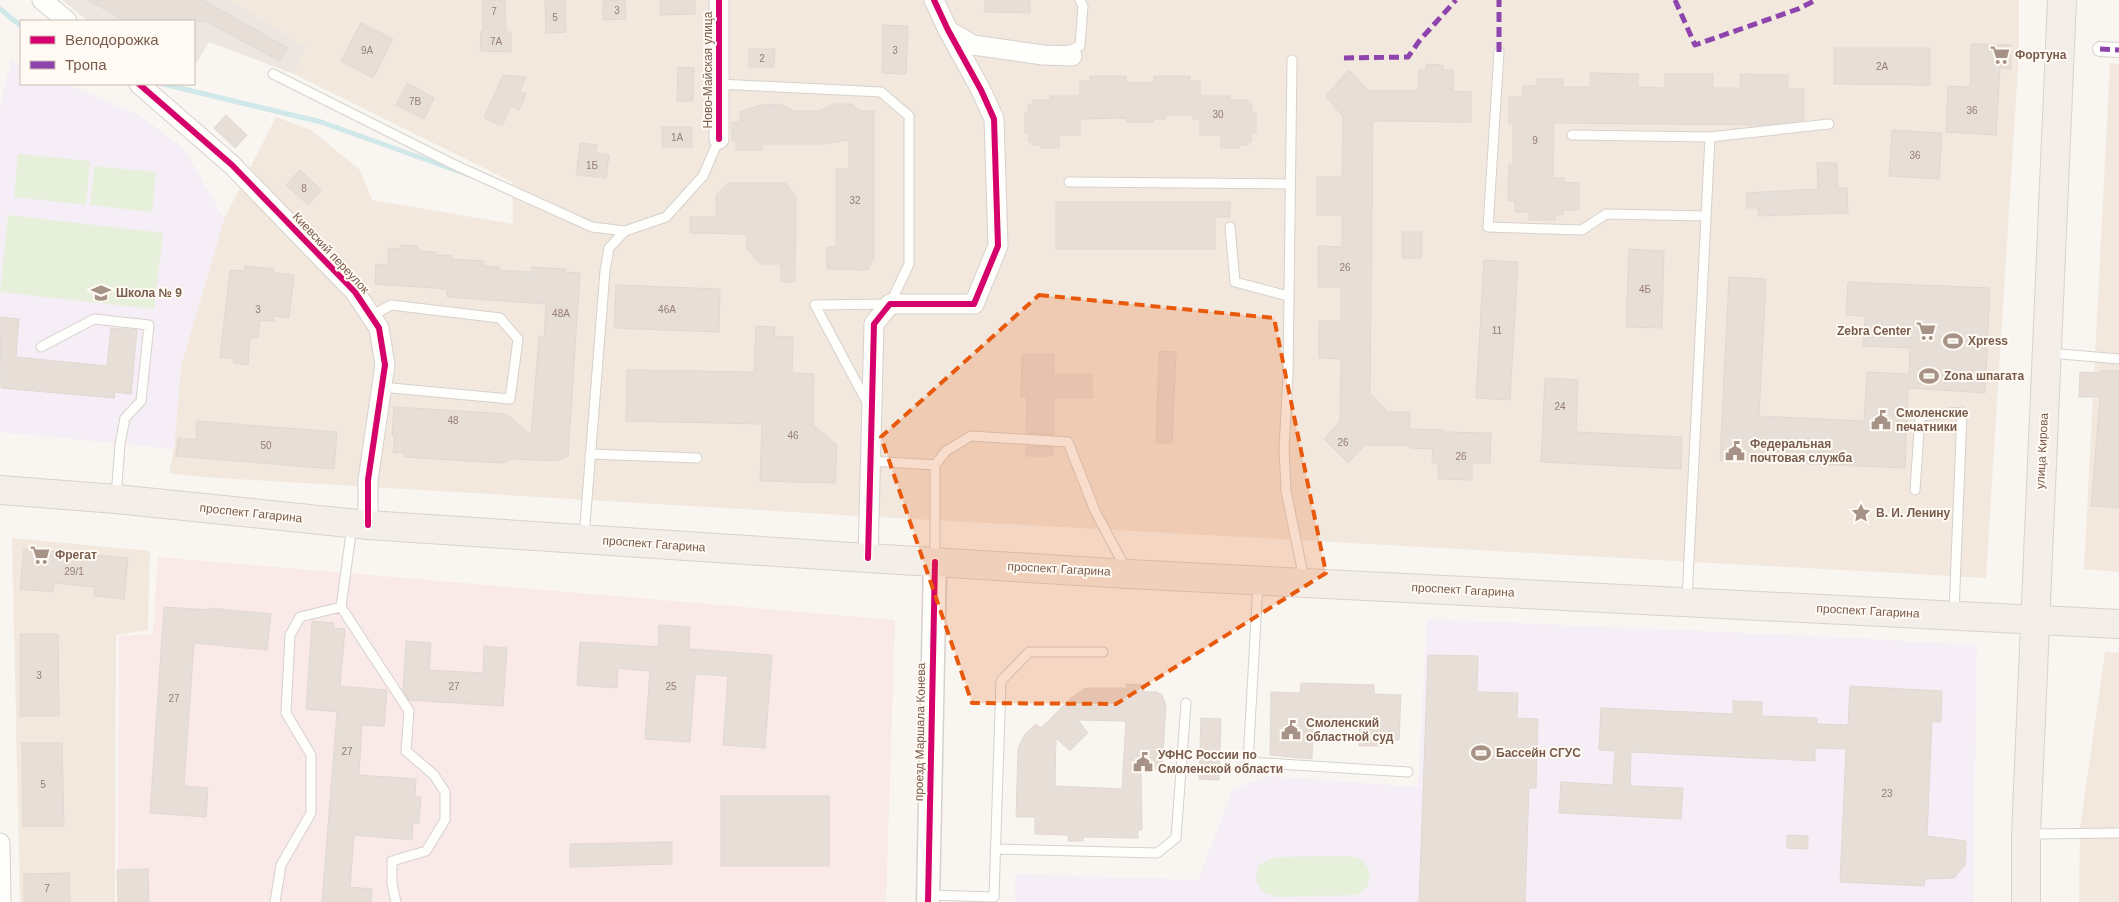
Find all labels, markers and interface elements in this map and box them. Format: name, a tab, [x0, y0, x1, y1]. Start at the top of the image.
house number: 3	[614, 5, 620, 16]
house number: 7	[491, 6, 497, 17]
street label: Ново-Майская улица	[701, 11, 715, 128]
house number: 5	[552, 12, 558, 23]
legend	[20, 20, 195, 85]
text: Велодорожка	[65, 31, 159, 48]
house number: 7А	[490, 36, 502, 47]
supermarket icon: Фортуна	[1989, 44, 2011, 66]
house number: 9А	[361, 45, 373, 56]
house number: 3	[892, 45, 898, 56]
place label: Фортуна	[2015, 48, 2067, 62]
house number: 2	[759, 53, 765, 64]
text: Тропа	[65, 56, 107, 73]
house number: 2А	[1876, 61, 1888, 72]
house number: 7В	[409, 96, 421, 107]
house number: 36	[1966, 105, 1978, 116]
house number: 30	[1212, 109, 1224, 120]
house number: 1А	[671, 132, 683, 143]
house number: 9	[1532, 135, 1538, 146]
house number: 36	[1909, 150, 1921, 161]
house number: 1Б	[586, 160, 598, 171]
house number: 8	[301, 183, 307, 194]
house number: 32	[849, 195, 861, 206]
street label: Киевский переулок	[290, 210, 373, 297]
house number: 26	[1339, 262, 1351, 273]
school or university icon: Школа № 9	[90, 282, 112, 304]
house number: 4Б	[1639, 284, 1651, 295]
place label: Школа № 9	[116, 286, 182, 300]
house number: 3	[255, 304, 261, 315]
house number: 46А	[658, 304, 676, 315]
house number: 48А	[552, 308, 570, 319]
supermarket icon: Zebra Center	[1915, 320, 1937, 342]
place label: Zebra Center	[1837, 324, 1911, 338]
house number: 11	[1492, 325, 1503, 336]
sports icon: Xpress	[1942, 330, 1964, 352]
place label: Xpress	[1968, 334, 2008, 348]
sports icon: Zona шпагата	[1918, 365, 1940, 387]
place label: Zona шпагата	[1944, 369, 2024, 383]
house number: 24	[1554, 401, 1566, 412]
place label: Смоленские печатники	[1896, 406, 1969, 434]
public building icon: Смоленские печатники	[1870, 409, 1892, 431]
street label: улица Кирова	[2033, 412, 2051, 489]
house number: 48	[447, 415, 459, 426]
house number: 46	[787, 430, 799, 441]
house number: 26	[1337, 437, 1349, 448]
place label: Федеральная почтовая служба	[1750, 437, 1852, 465]
house number: 50	[260, 440, 272, 451]
public building icon: Федеральная почтовая служба	[1724, 440, 1746, 462]
house number: 26	[1455, 451, 1467, 462]
street label: проспект Гагарина	[199, 501, 303, 525]
place icon: В. И. Ленину	[1850, 502, 1872, 524]
place label: В. И. Ленину	[1876, 506, 1951, 520]
street label: проспект Гагарина	[602, 533, 706, 555]
supermarket icon: Фрегат	[29, 544, 51, 566]
place label: Фрегат	[55, 548, 97, 562]
street label: проспект Гагарина	[1007, 559, 1111, 579]
house number: 29/1	[64, 566, 84, 577]
street label: проспект Гагарина	[1411, 580, 1515, 600]
street label: проспект Гагарина	[1816, 601, 1920, 621]
street label: проезд Маршала Конева	[912, 662, 928, 801]
house number: 3	[36, 670, 42, 681]
house number: 27	[448, 681, 460, 692]
house number: 25	[665, 681, 677, 692]
house number: 27	[168, 693, 180, 704]
place label: Смоленский областной суд	[1306, 716, 1394, 744]
public building icon: Смоленский областной суд	[1280, 719, 1302, 741]
sports icon: Бассейн СГУС	[1470, 742, 1492, 764]
house number: 27	[341, 746, 353, 757]
place label: Бассейн СГУС	[1496, 746, 1581, 760]
place label: УФНС России по Смоленской области	[1158, 748, 1283, 776]
public building icon: УФНС России по Смоленской области	[1132, 751, 1154, 773]
house number: 5	[40, 779, 46, 790]
house number: 23	[1881, 788, 1893, 799]
house number: 7	[44, 883, 50, 894]

